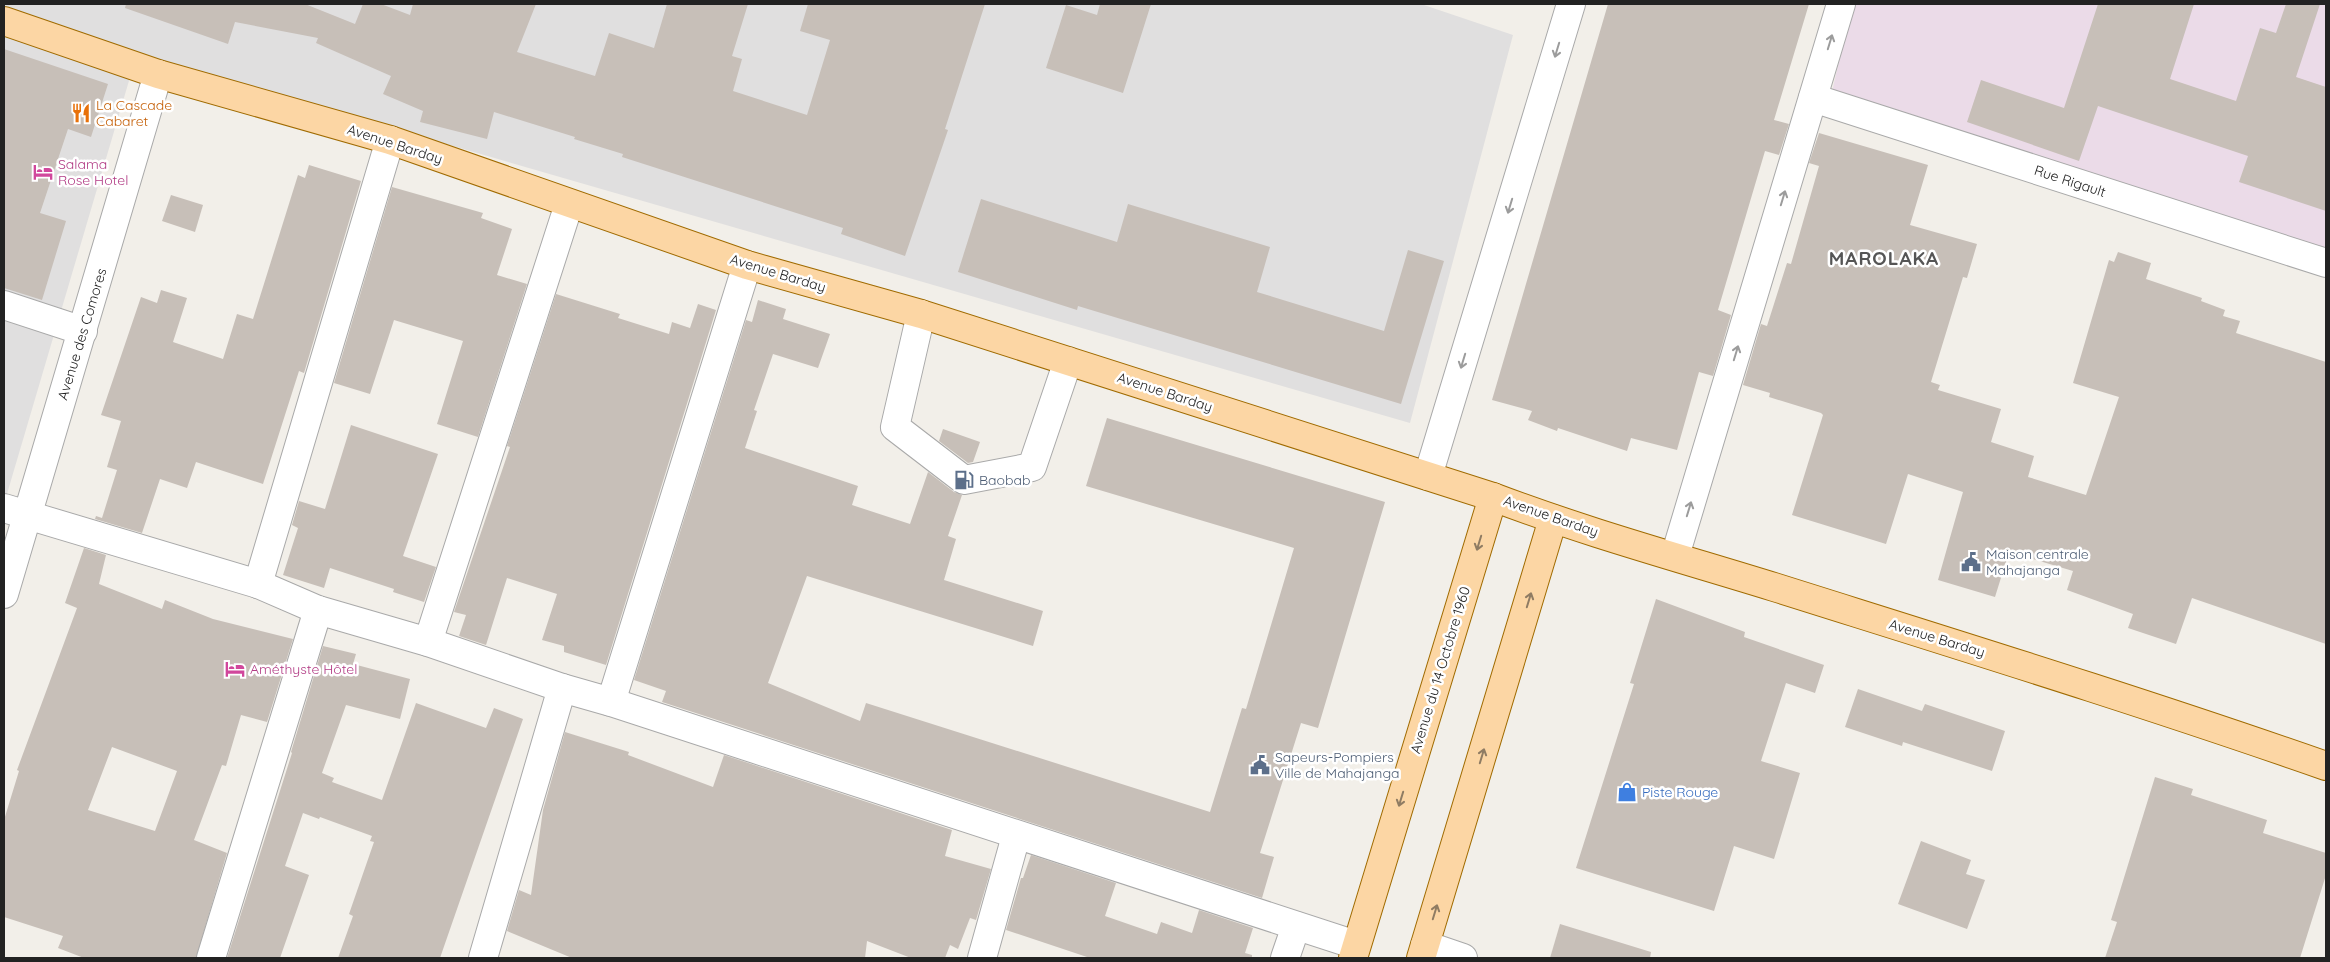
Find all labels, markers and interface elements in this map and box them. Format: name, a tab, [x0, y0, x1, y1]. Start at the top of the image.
one-way arrow	[1825, 35, 1835, 51]
one-way arrow	[1551, 42, 1561, 58]
place label: La Cascade Cabaret	[96, 96, 172, 130]
restaurant icon: La Cascade Cabaret	[70, 102, 92, 124]
street label: Avenue Barday	[345, 120, 445, 168]
place label: Salama Rose Hotel	[58, 155, 128, 189]
hotel icon: Salama Rose Hotel	[32, 161, 54, 183]
street label: Rue Rigault	[2032, 161, 2108, 201]
one-way arrow	[1778, 190, 1788, 206]
one-way arrow	[1504, 198, 1514, 214]
district label: MAROLAKA	[1829, 246, 1939, 270]
street label: Avenue Barday	[728, 250, 828, 296]
street label: Avenue des Comores	[53, 266, 111, 402]
one-way arrow	[1731, 346, 1741, 362]
one-way arrow	[1457, 353, 1467, 369]
street label: Avenue Barday	[1115, 368, 1215, 416]
fuel station icon: Baobab	[953, 469, 975, 491]
place label: Baobab	[979, 471, 1031, 489]
street label: Avenue Barday	[1501, 491, 1601, 541]
one-way arrow	[1684, 501, 1694, 517]
one-way arrow	[1474, 535, 1484, 551]
place label: Maison centrale Mahajanga	[1986, 545, 2089, 579]
public building icon: Maison centrale Mahajanga	[1960, 551, 1982, 573]
street label: Avenue du 14 Octobre 1960	[1406, 584, 1474, 756]
one-way arrow	[1524, 593, 1534, 609]
street label: Avenue Barday	[1887, 615, 1987, 661]
hotel icon: Améthyste Hôtel	[224, 658, 246, 680]
place label: Améthyste Hôtel	[250, 660, 358, 678]
place label: Sapeurs-Pompiers Ville de Mahajanga	[1275, 748, 1400, 782]
one-way arrow	[1478, 748, 1488, 764]
public building icon: Sapeurs-Pompiers Ville de Mahajanga	[1249, 754, 1271, 776]
shop icon: Piste Rouge	[1616, 781, 1638, 803]
place label: Piste Rouge	[1642, 783, 1718, 801]
one-way arrow	[1396, 791, 1406, 807]
one-way arrow	[1431, 904, 1441, 920]

